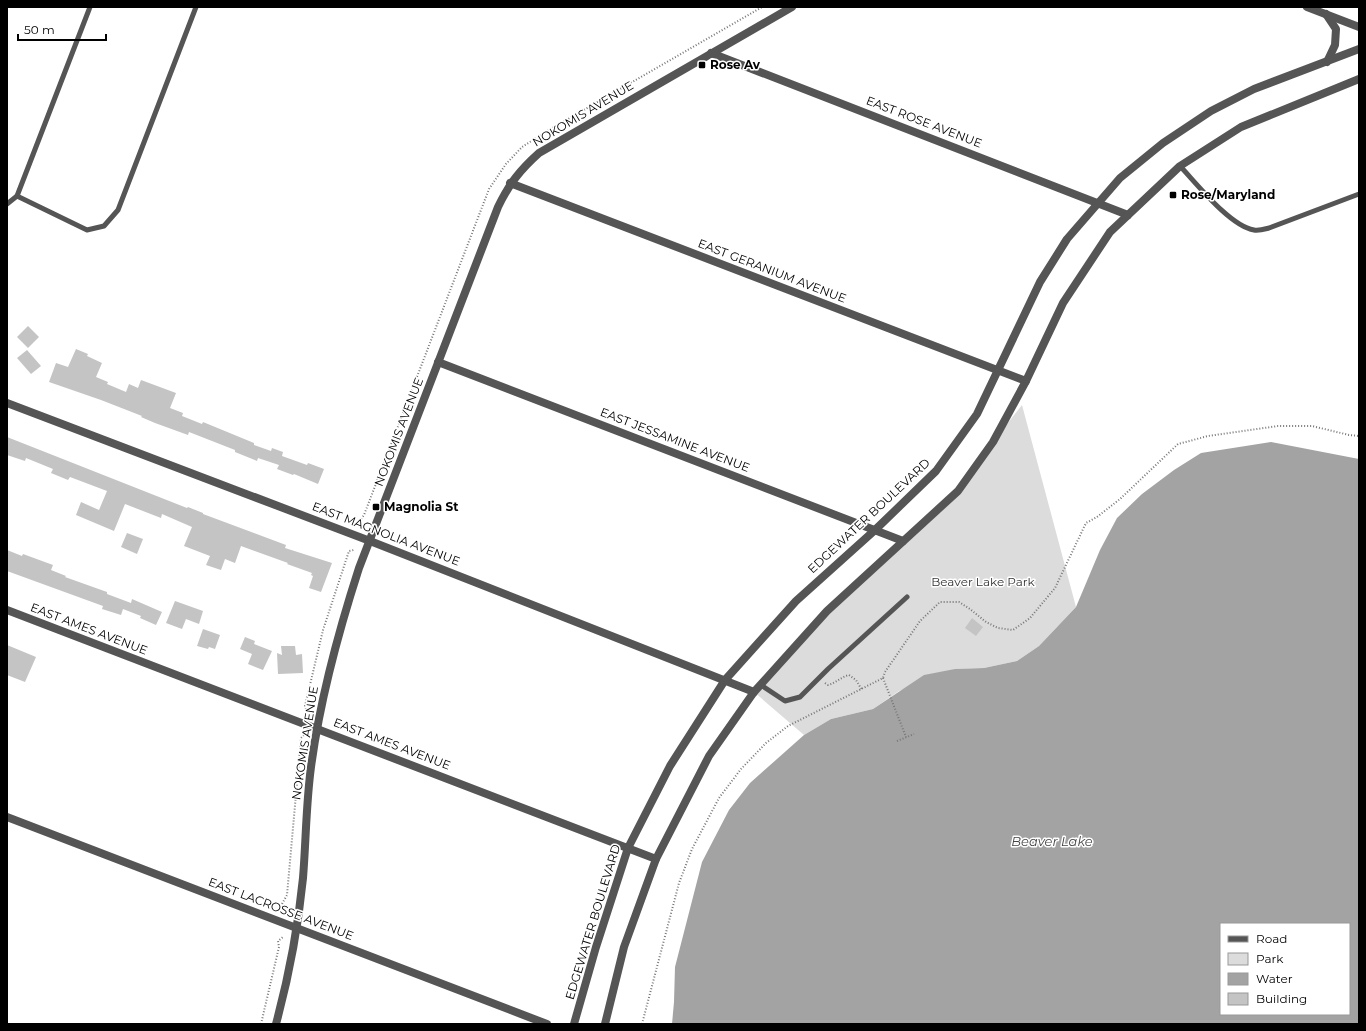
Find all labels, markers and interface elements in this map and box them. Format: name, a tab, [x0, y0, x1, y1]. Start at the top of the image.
scale bar	[18, 16, 106, 42]
text: 50 m	[24, 22, 55, 37]
place label: Rose Av	[710, 57, 761, 72]
marker: Rose Av	[697, 60, 707, 70]
street label: NOKOMIS AVENUE	[529, 77, 636, 150]
street label: EAST ROSE AVENUE	[864, 93, 984, 151]
place label: Rose/Maryland	[1181, 187, 1275, 202]
marker: Rose/Maryland	[1168, 190, 1178, 200]
street label: EAST GERANIUM AVENUE	[696, 235, 848, 306]
street label: NOKOMIS AVENUE	[371, 375, 426, 488]
street label: EAST JESSAMINE AVENUE	[598, 404, 752, 475]
street label: EDGEWATER BOULEVARD	[804, 455, 933, 576]
street label: EAST MAGNOLIA AVENUE	[310, 498, 462, 569]
place label: Magnolia St	[384, 499, 459, 514]
marker: Magnolia St	[371, 502, 381, 512]
park label: Beaver Lake Park	[931, 574, 1036, 589]
street label: EAST AMES AVENUE	[29, 599, 150, 658]
street label: NOKOMIS AVENUE	[288, 685, 321, 801]
street label: EAST AMES AVENUE	[332, 714, 453, 773]
water label: Beaver Lake	[1011, 833, 1093, 849]
street label: EDGEWATER BOULEVARD	[562, 842, 623, 1001]
street label: EAST LACROSSE AVENUE	[206, 874, 356, 943]
legend	[1220, 923, 1350, 1015]
text: Road	[1256, 931, 1287, 946]
text: Park	[1256, 951, 1284, 966]
text: Water	[1256, 971, 1293, 986]
text: Building	[1256, 991, 1307, 1006]

